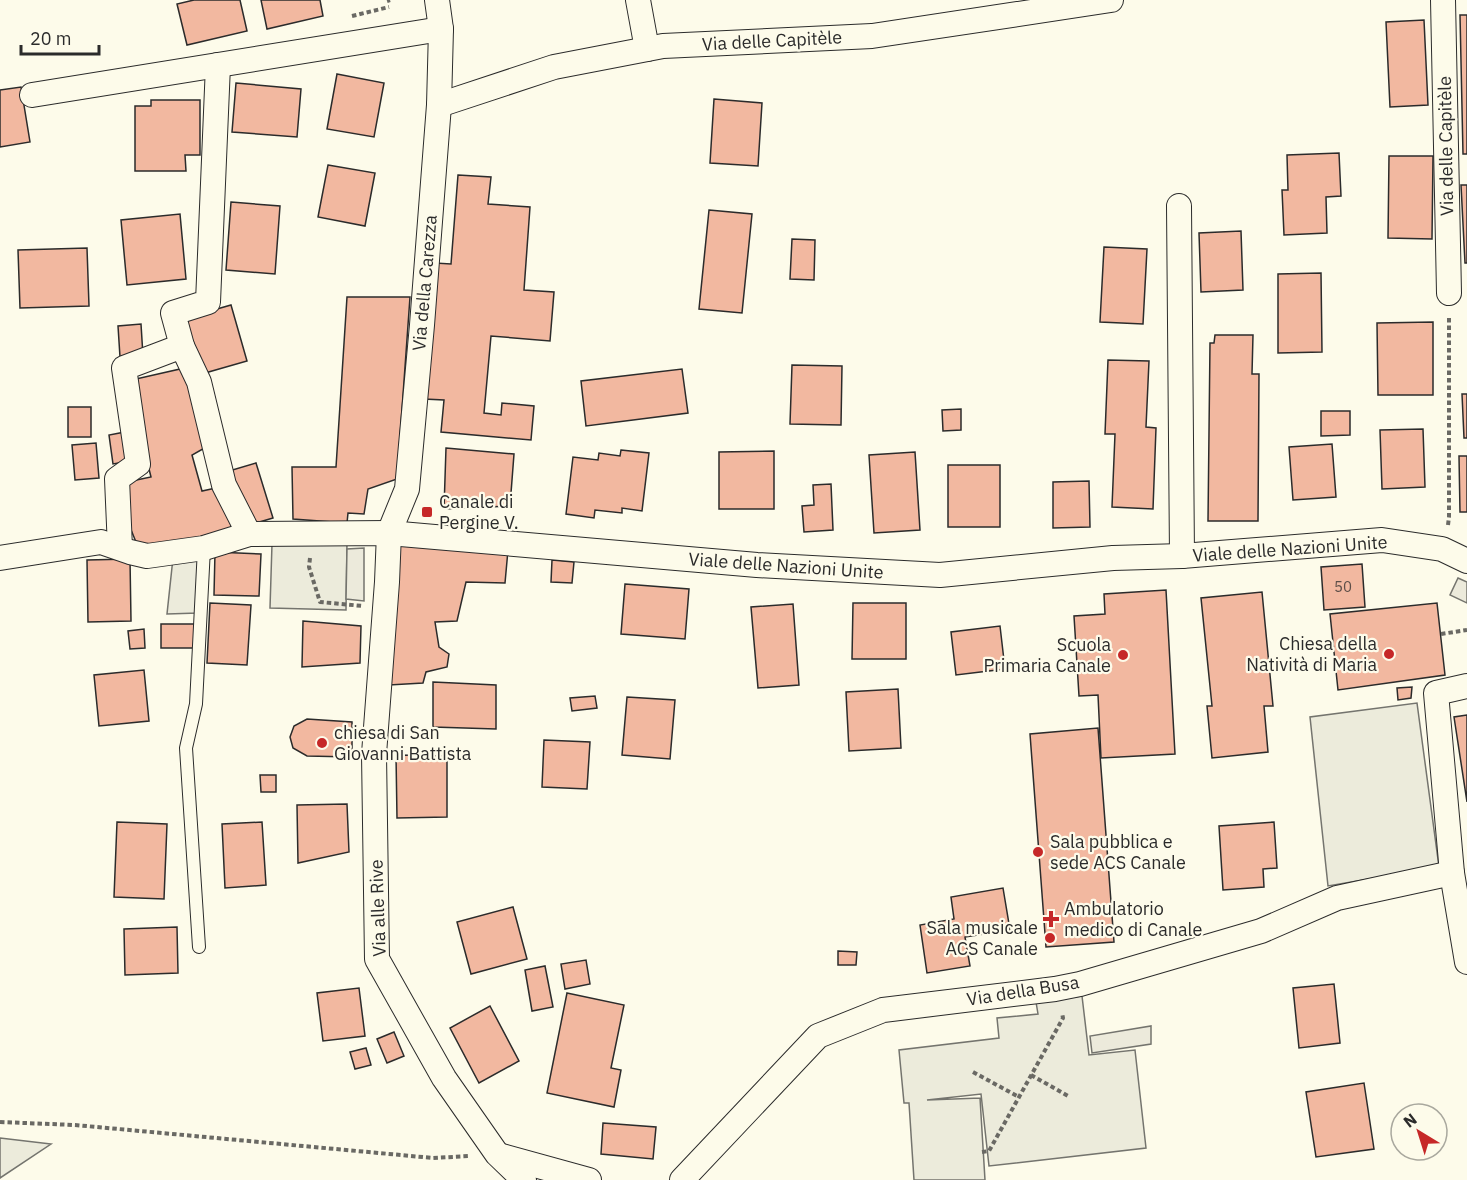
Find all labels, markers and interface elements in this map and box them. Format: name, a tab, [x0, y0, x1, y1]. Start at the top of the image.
scale bar	[21, 18, 99, 56]
street label: Via delle Capitèle	[701, 25, 843, 56]
text: 20 m	[30, 27, 72, 50]
street label: Via delle Capitèle	[1433, 76, 1458, 216]
street label: Via della Carezza	[407, 214, 442, 352]
place label: Canale di Pergine V.	[439, 490, 519, 534]
marker: Canale di Pergine V.	[420, 505, 434, 519]
street label: Viale delle Nazioni Unite	[1192, 530, 1388, 567]
street label: Viale delle Nazioni Unite	[688, 547, 884, 584]
house number: 50	[1334, 577, 1352, 596]
place label: Chiesa della Natività di Maria	[1246, 632, 1377, 676]
place label: Scuola Primaria Canale	[983, 633, 1111, 677]
marker: Chiesa della Natività di Maria	[1382, 647, 1396, 661]
marker: Scuola Primaria Canale	[1116, 648, 1130, 662]
place label: chiesa di San Giovanni Battista	[334, 721, 472, 765]
marker: chiesa di San Giovanni Battista	[315, 736, 329, 750]
place label: Sala pubblica e sede ACS Canale	[1050, 830, 1186, 874]
marker: Sala pubblica e sede ACS Canale	[1031, 845, 1045, 859]
street label: Via alle Rive	[364, 859, 391, 957]
place label: Ambulatorio medico di Canale	[1064, 897, 1203, 941]
marker: Ambulatorio medico di Canale	[1042, 910, 1060, 928]
place label: Sala musicale ACS Canale	[927, 916, 1038, 960]
marker: Sala musicale ACS Canale	[1043, 931, 1057, 945]
street label: Via della Busa	[965, 970, 1081, 1011]
north arrow	[1389, 1102, 1449, 1162]
text: N	[1399, 1109, 1420, 1132]

